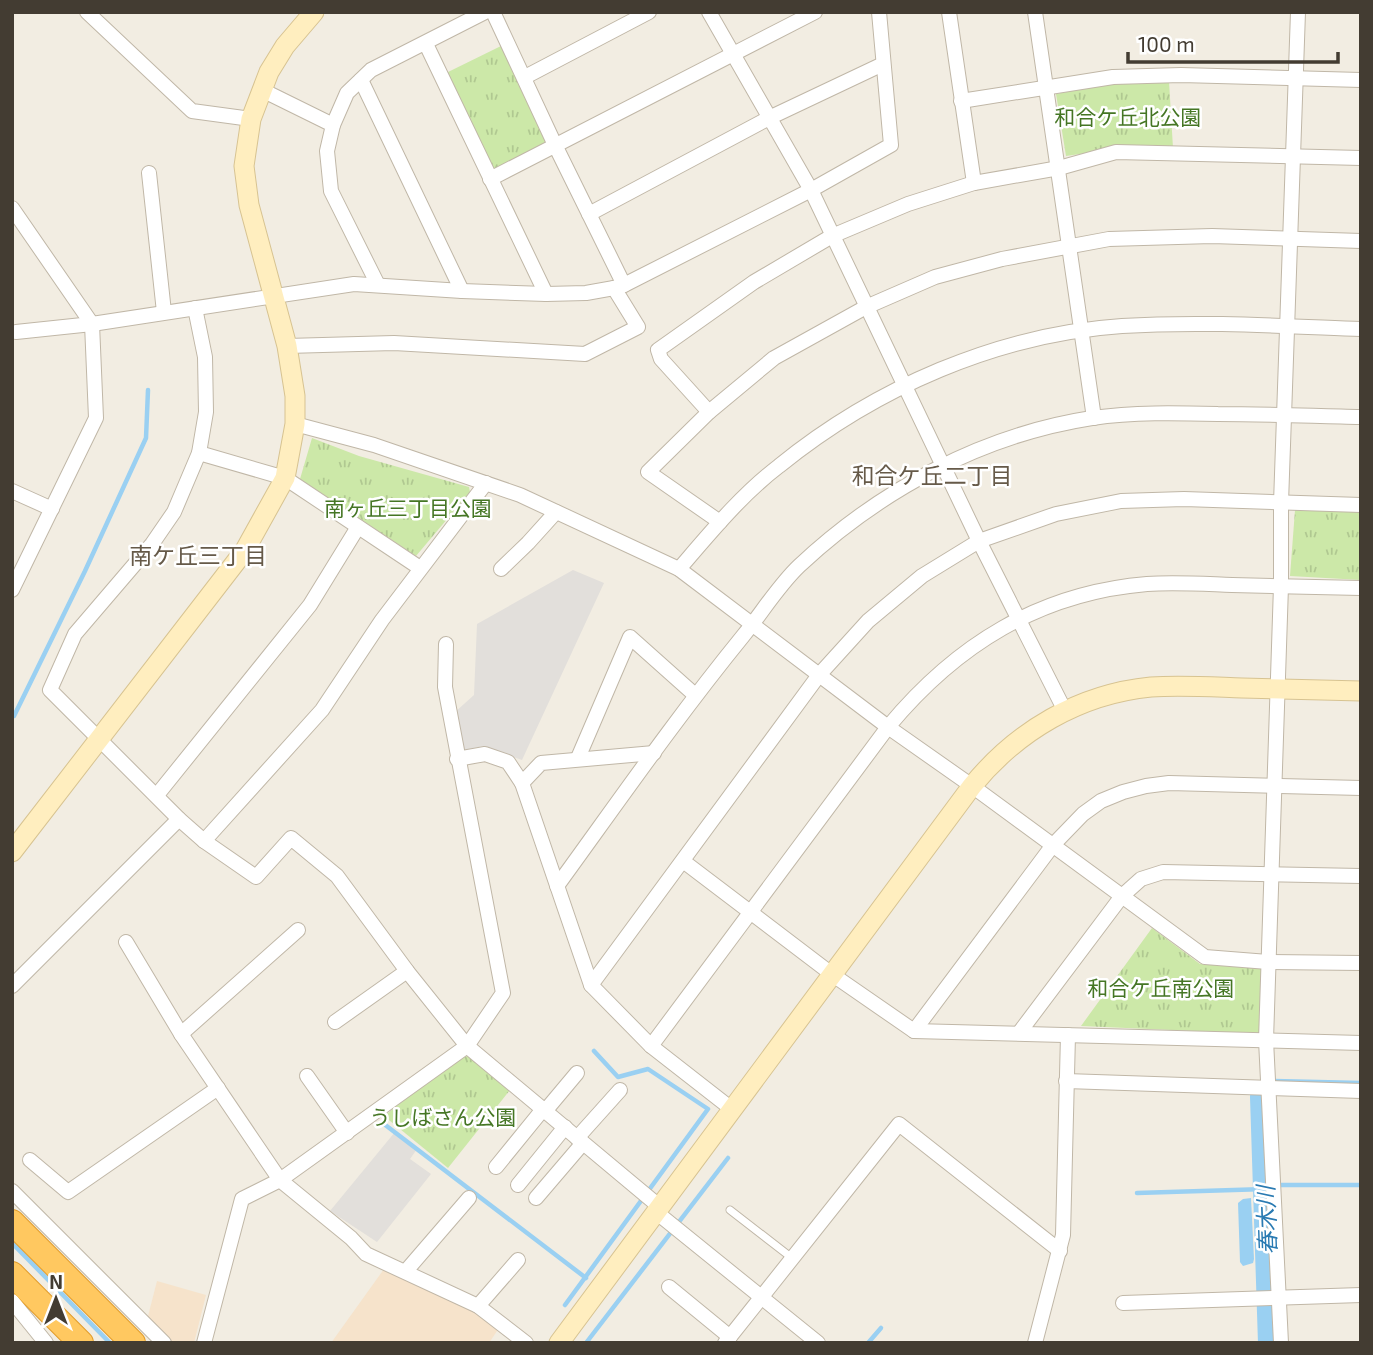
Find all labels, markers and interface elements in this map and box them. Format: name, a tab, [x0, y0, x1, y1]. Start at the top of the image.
scale bar	[1128, 21, 1338, 65]
text: 100 m	[1138, 31, 1195, 56]
park label: 和合ケ丘北公園	[1055, 104, 1202, 129]
district label: 和合ケ丘二丁目	[852, 461, 1013, 489]
park label: 南ヶ丘三丁目公園	[324, 495, 492, 520]
district label: 南ケ丘三丁目	[129, 541, 267, 569]
park label: 和合ケ丘南公園	[1088, 975, 1235, 1000]
park label: うしばさん公園	[370, 1104, 517, 1129]
water label: 春木川	[1251, 1182, 1281, 1255]
north arrow	[21, 1264, 91, 1334]
text: N	[49, 1270, 63, 1293]

